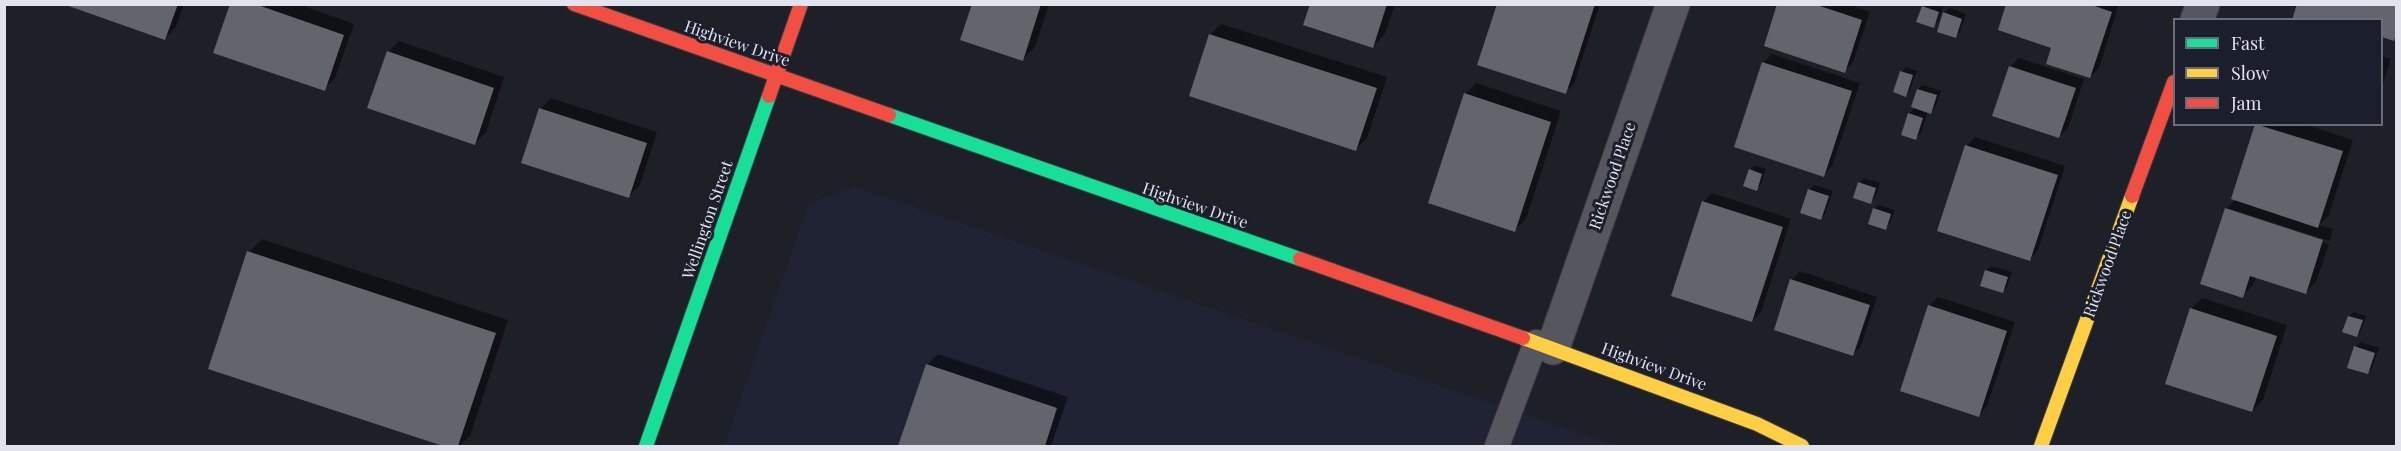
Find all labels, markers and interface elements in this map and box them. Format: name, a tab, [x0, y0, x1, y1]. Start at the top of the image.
street label: Highview Drive	[682, 17, 792, 71]
legend	[2173, 18, 2383, 126]
text: Fast	[2231, 31, 2264, 55]
text: Slow	[2231, 61, 2269, 85]
text: Jam	[2231, 91, 2261, 115]
street label: Rickwood Place	[1586, 120, 1640, 232]
street label: Wellington Street	[679, 158, 737, 282]
street label: Highview Drive	[1140, 179, 1250, 233]
street label: Rickwood Place	[2080, 208, 2136, 320]
street label: Highview Drive	[1599, 339, 1709, 395]

